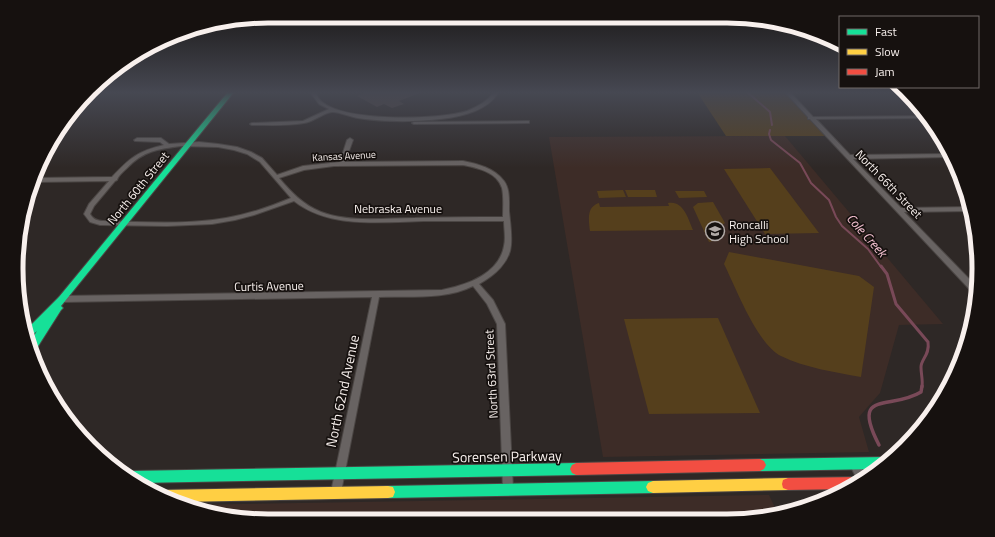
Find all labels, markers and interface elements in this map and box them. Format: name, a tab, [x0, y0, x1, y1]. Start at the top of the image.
legend	[839, 16, 979, 88]
text: Fast	[875, 22, 898, 41]
text: Slow	[875, 42, 900, 61]
text: Jam	[875, 62, 895, 81]
street label: North 66th Street	[851, 145, 927, 223]
street label: North 60th Street	[102, 147, 174, 229]
street label: Kansas Avenue	[312, 147, 376, 165]
street label: Nebraska Avenue	[354, 199, 442, 218]
water label: Cole Creek	[842, 209, 894, 263]
place label: Roncalli High School	[729, 215, 789, 248]
school or university icon: Roncalli High School	[704, 220, 726, 242]
street label: Curtis Avenue	[234, 276, 304, 296]
street label: North 63rd Street	[479, 328, 503, 419]
street label: North 62nd Avenue	[320, 333, 364, 449]
street label: Sorensen Parkway	[452, 445, 562, 467]

